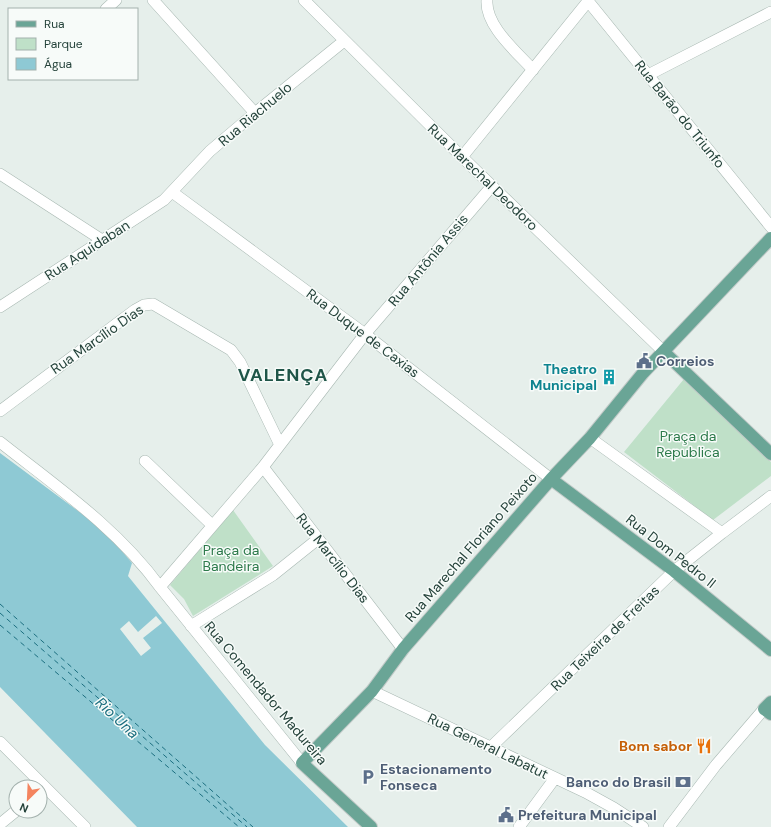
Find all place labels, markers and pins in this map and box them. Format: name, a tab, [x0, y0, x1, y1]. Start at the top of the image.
public building icon: Correios	[635, 352, 653, 370]
place label: Correios	[656, 352, 714, 370]
place label: Theatro Municipal	[530, 360, 597, 394]
building icon: Theatro Municipal	[600, 368, 618, 386]
place label: Bom sabor	[619, 737, 692, 755]
restaurant icon: Bom sabor	[695, 737, 713, 755]
place label: Estacionamento Fonseca	[380, 760, 492, 794]
parking icon: Estacionamento Fonseca	[359, 768, 377, 786]
place label: Banco do Brasil	[566, 773, 671, 791]
bank icon: Banco do Brasil	[674, 773, 692, 791]
public building icon: Prefeitura Municipal	[497, 806, 515, 824]
place label: Prefeitura Municipal	[518, 806, 657, 824]

